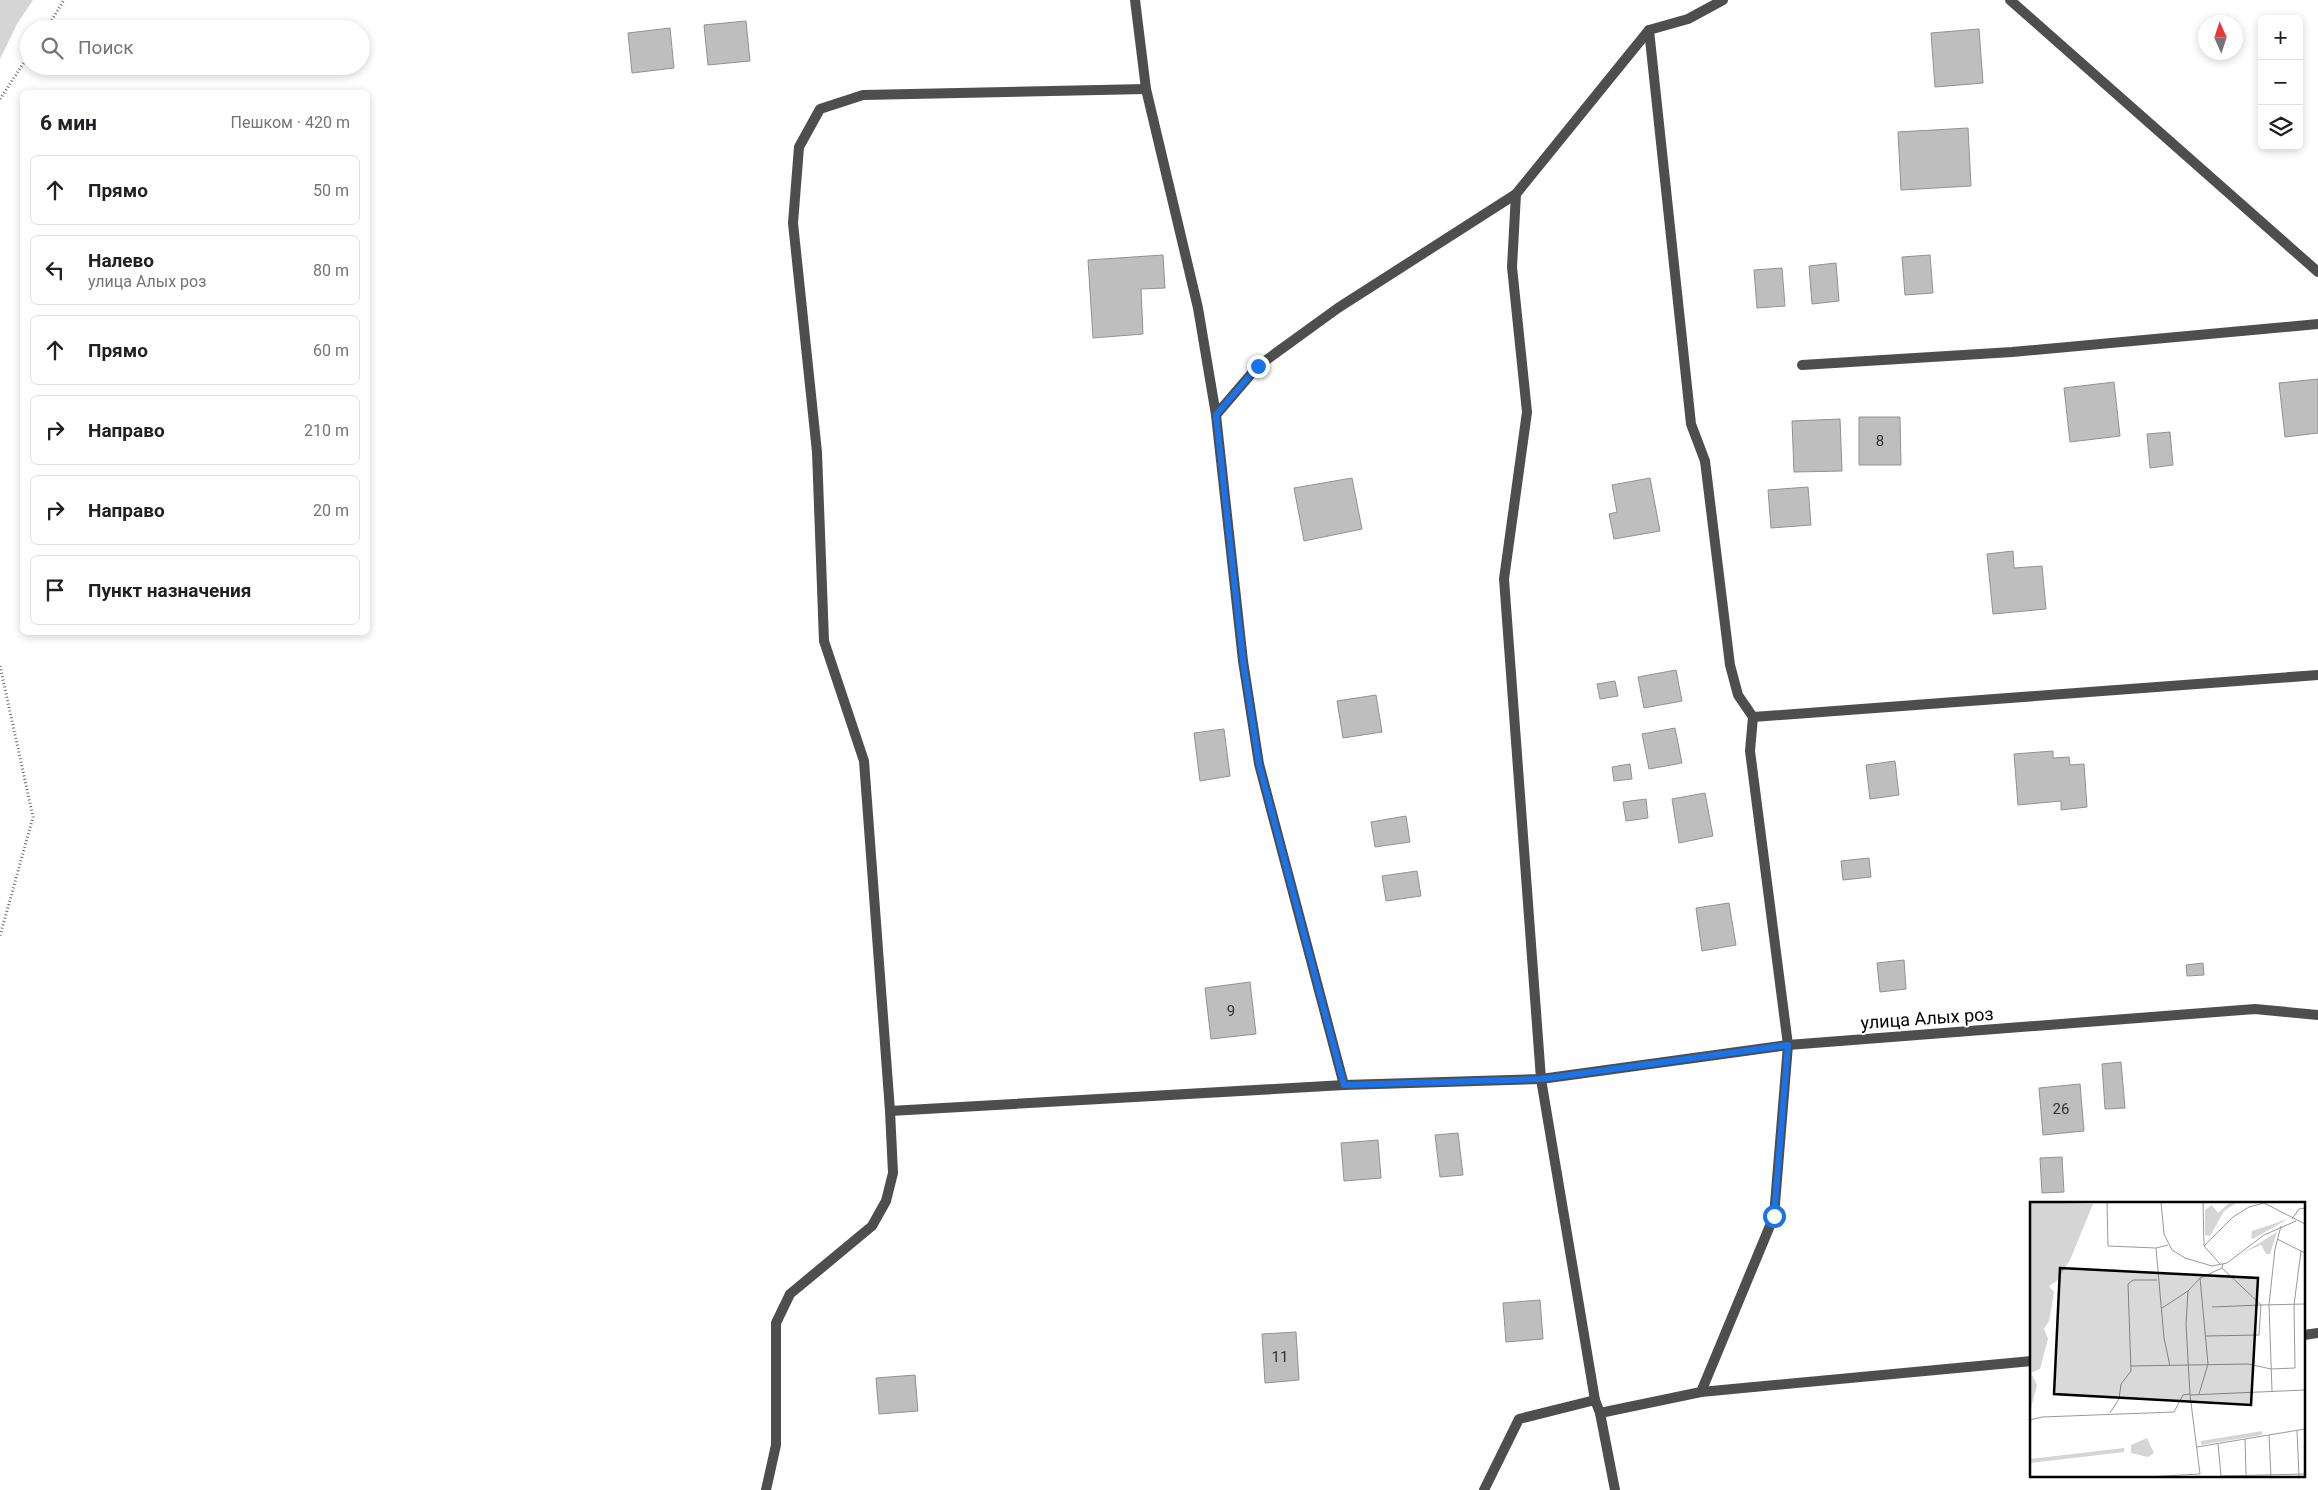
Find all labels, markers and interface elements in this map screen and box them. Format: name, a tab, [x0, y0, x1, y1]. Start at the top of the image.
north arrow	[2198, 15, 2243, 60]
map controls	[2258, 15, 2303, 150]
button: +	[2258, 15, 2303, 60]
search box	[20, 20, 370, 75]
icon: search	[38, 34, 66, 62]
text: Поиск	[78, 36, 134, 59]
button: −	[2258, 60, 2303, 105]
button: layers	[2258, 105, 2303, 150]
text: 6 мин	[40, 111, 97, 135]
text: Пешком · 420 m	[231, 113, 350, 132]
icon: ahead	[41, 176, 69, 204]
text: Прямо	[88, 179, 148, 202]
text: 50 m	[313, 181, 349, 200]
text: Налево	[88, 249, 154, 272]
icon: left	[41, 256, 69, 284]
text: 80 m	[313, 261, 349, 280]
text: улица Алых роз	[88, 272, 206, 291]
icon: ahead	[41, 336, 69, 364]
text: Прямо	[88, 339, 148, 362]
text: 60 m	[313, 341, 349, 360]
route end	[1247, 355, 1270, 378]
icon: right	[41, 416, 69, 444]
text: Направо	[88, 419, 165, 442]
text: 210 m	[304, 421, 349, 440]
house number: 8	[1876, 432, 1884, 450]
icon: right	[41, 496, 69, 524]
text: Направо	[88, 499, 165, 522]
text: 20 m	[313, 501, 349, 520]
icon: arrive	[41, 576, 69, 604]
text: Пункт назначения	[88, 579, 251, 602]
house number: 9	[1227, 1002, 1235, 1020]
street label: улица Алых роз	[1860, 1003, 1994, 1033]
house number: 26	[2053, 1100, 2069, 1118]
inset map	[2030, 1202, 2306, 1478]
route start	[1763, 1205, 1786, 1228]
house number: 11	[1272, 1348, 1288, 1366]

